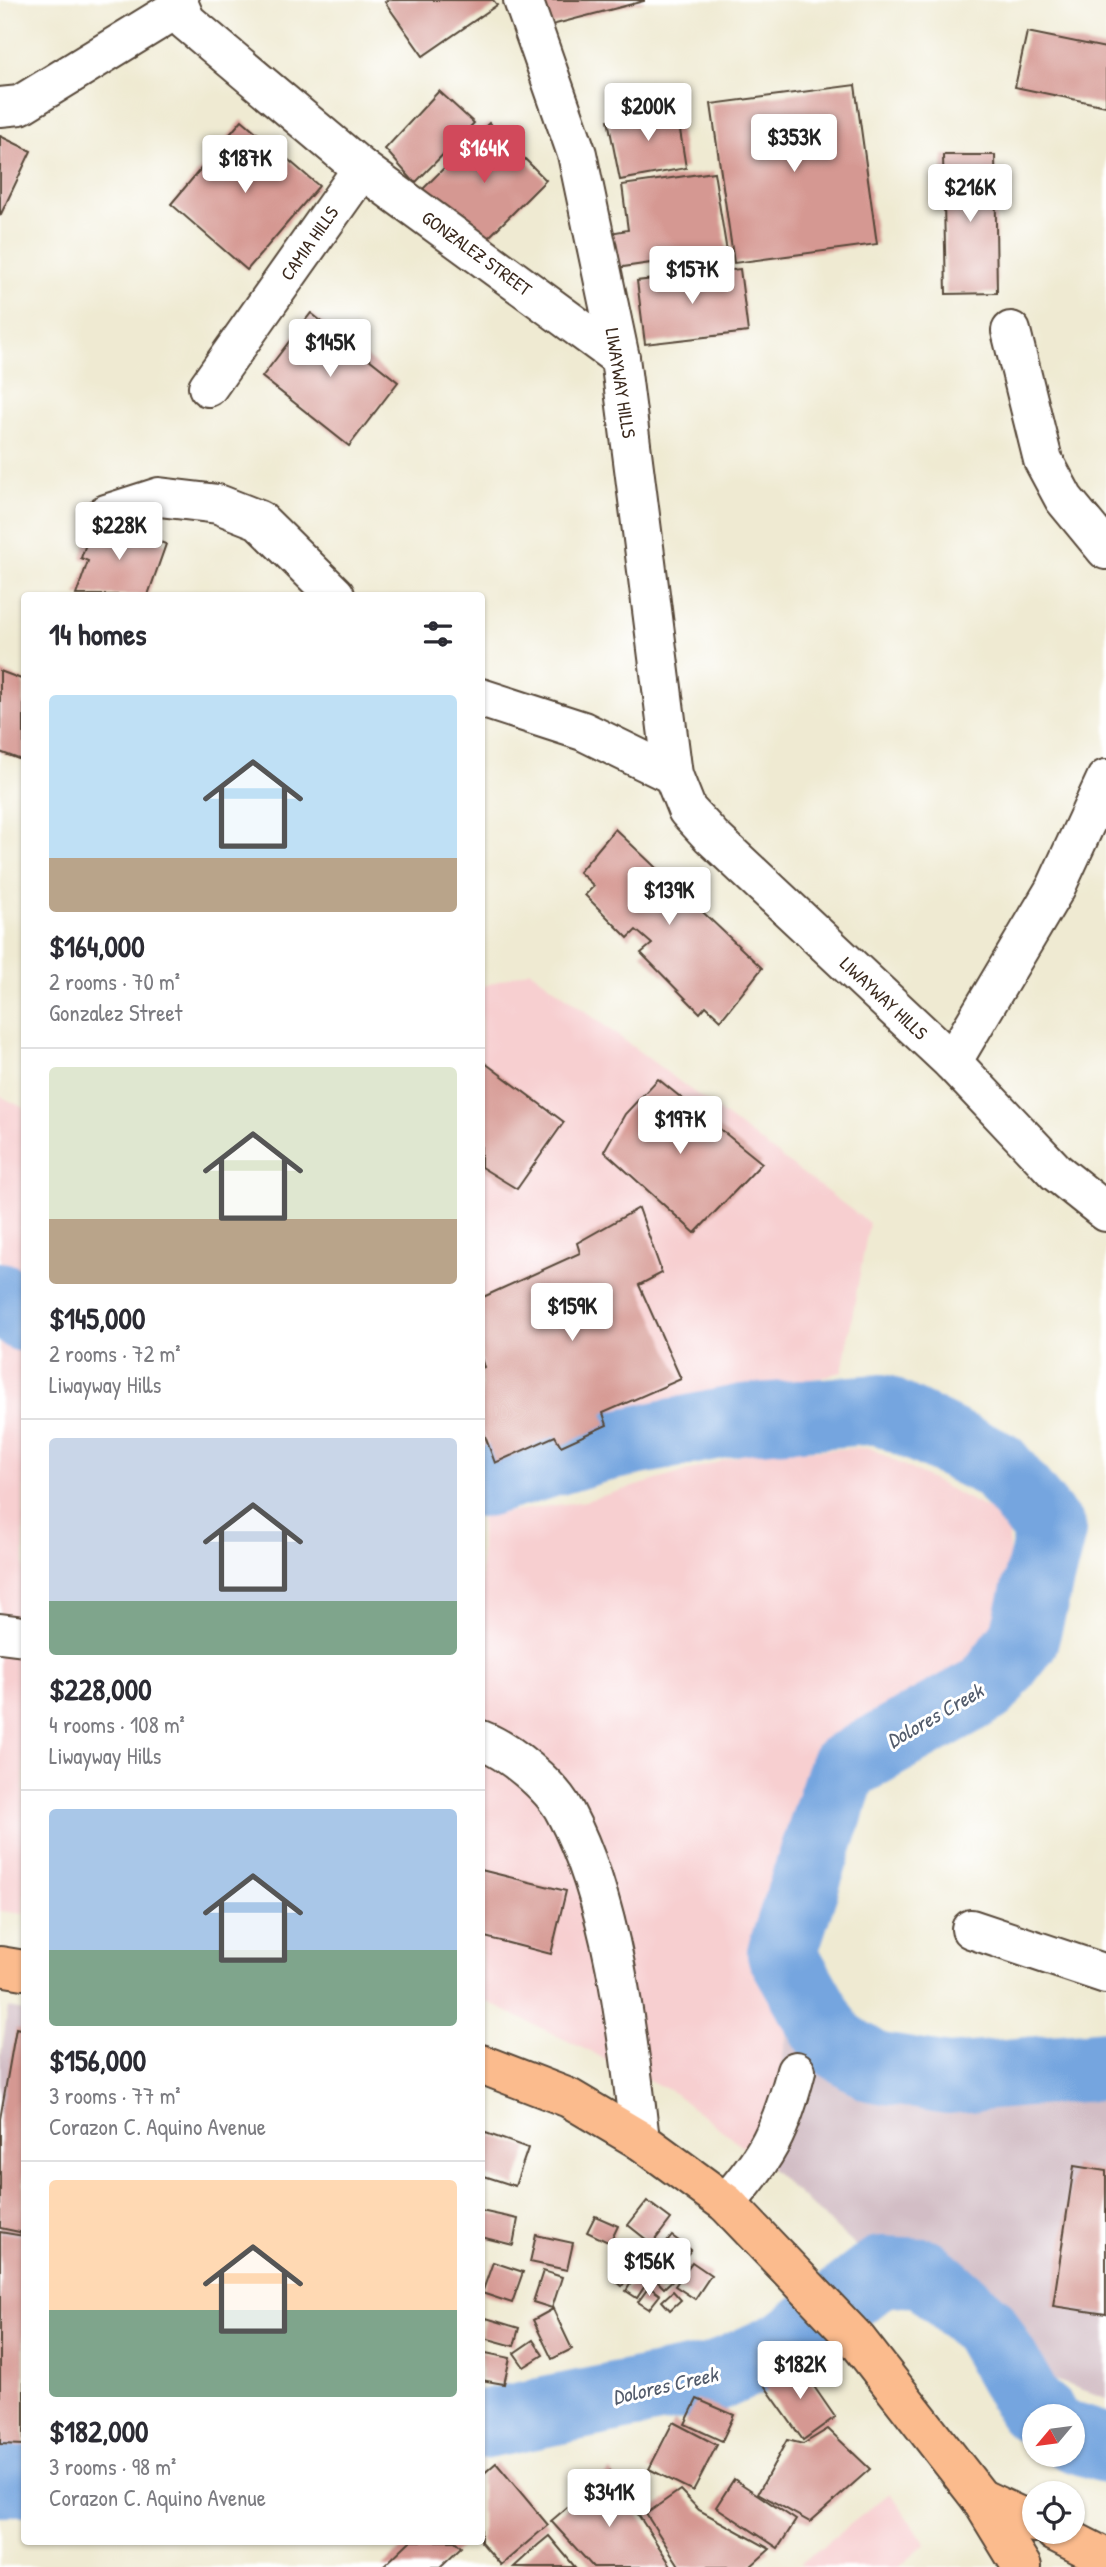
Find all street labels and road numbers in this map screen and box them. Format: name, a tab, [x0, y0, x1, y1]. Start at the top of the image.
street label: CAMIA HILLS	[274, 200, 344, 285]
street label: GONZALEZ STREET	[417, 204, 538, 302]
street label: LIWAYWAY HILLS	[599, 326, 643, 440]
street label: LIWAYWAY HILLS	[835, 951, 934, 1045]

